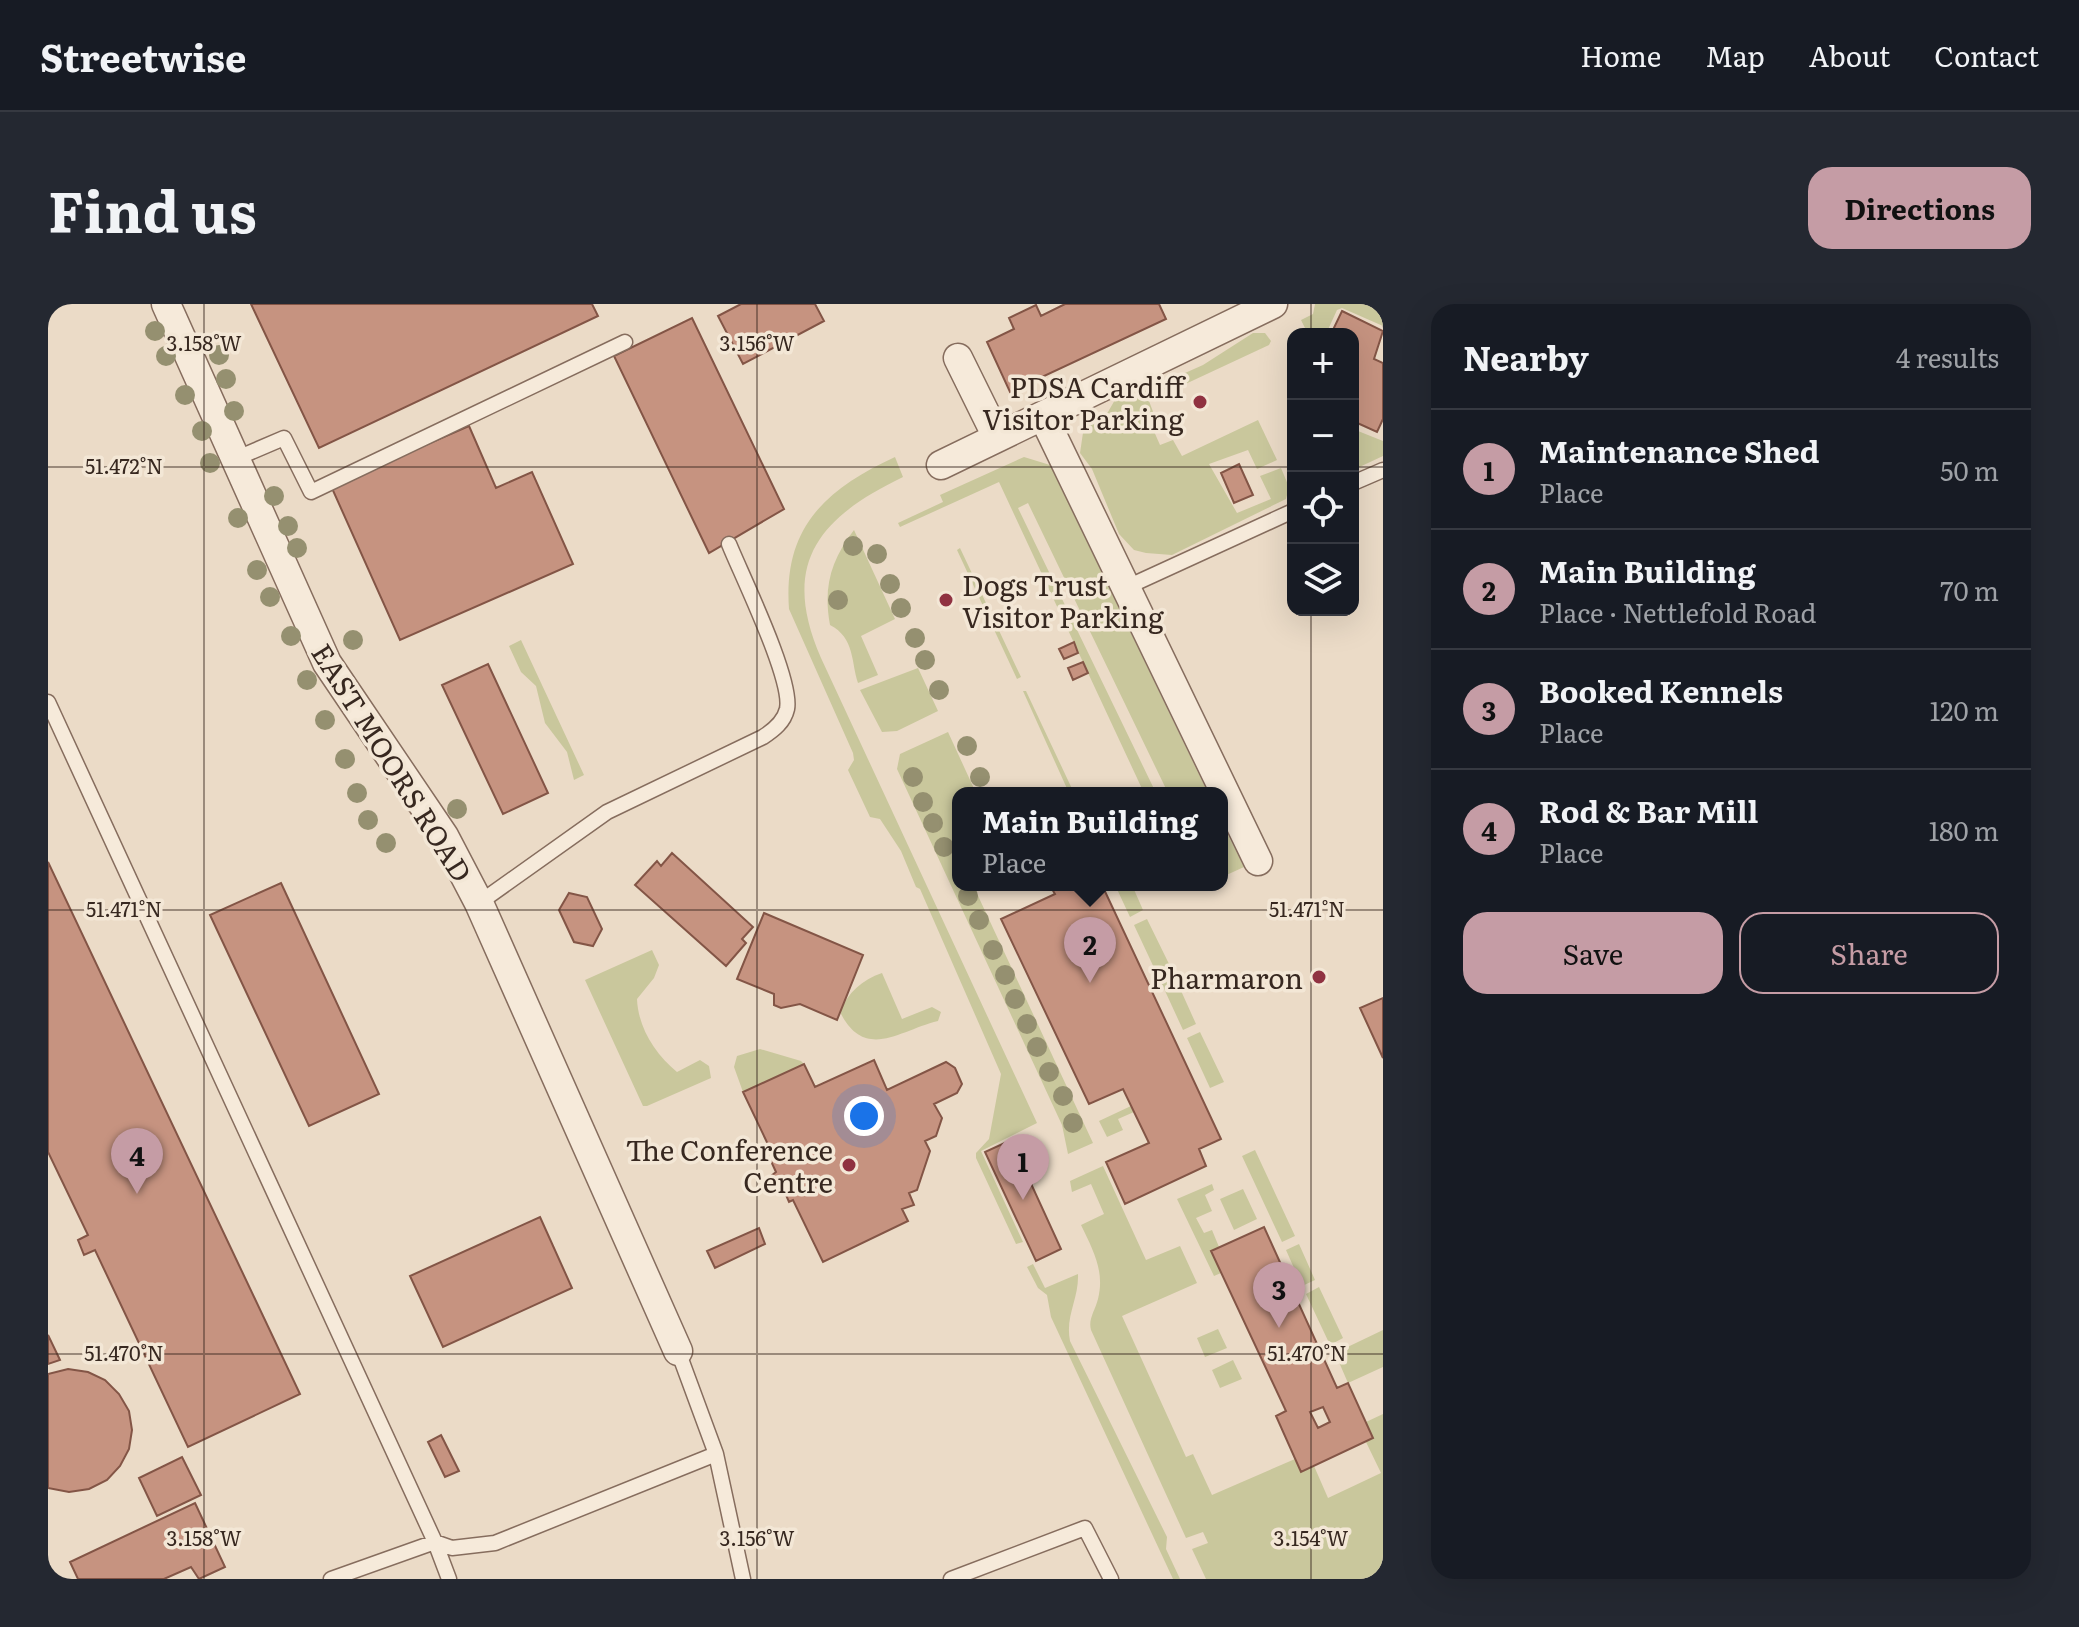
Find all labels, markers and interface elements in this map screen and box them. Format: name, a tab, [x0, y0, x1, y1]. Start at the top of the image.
text: Streetwise	[40, 27, 247, 84]
text: Home	[1580, 34, 1661, 76]
text: Map	[1705, 34, 1765, 76]
text: About	[1809, 34, 1890, 76]
text: Contact	[1934, 34, 2039, 76]
text: Find us	[48, 167, 257, 250]
button: Directions	[1808, 167, 2031, 249]
text: 3.158°W	[166, 327, 242, 357]
text: 3.156°W	[720, 327, 795, 357]
map controls	[1287, 328, 1359, 616]
button: +	[1287, 328, 1359, 400]
text: Nearby	[1463, 331, 1589, 381]
text: 4 results	[1896, 337, 1999, 376]
place label: PDSA Cardiff Visitor Parking	[982, 365, 1186, 439]
marker: PDSA Cardiff Visitor Parking	[1191, 393, 1209, 411]
button: −	[1287, 400, 1359, 472]
text: Maintenance Shed	[1539, 428, 1820, 472]
text: 51.472°N	[85, 450, 163, 480]
text: 1	[1484, 450, 1494, 489]
text: 50 m	[1940, 450, 1999, 489]
button: locate	[1287, 472, 1359, 544]
text: Place	[1539, 472, 1604, 511]
button: layers	[1287, 544, 1359, 616]
text: Main Building	[1539, 548, 1756, 592]
place label: Dogs Trust Visitor Parking	[962, 563, 1164, 637]
text: 2	[1482, 570, 1496, 609]
text: 70 m	[1940, 570, 1999, 609]
marker: Dogs Trust Visitor Parking	[937, 591, 955, 609]
text: Place · Nettlefold Road	[1539, 592, 1816, 631]
street label: EAST MOORS ROAD	[302, 634, 484, 890]
text: Booked Kennels	[1539, 668, 1783, 712]
text: 3	[1482, 690, 1496, 729]
text: 120 m	[1930, 690, 1999, 729]
text: Place	[1539, 712, 1604, 751]
popup	[952, 787, 1228, 891]
text: Rod & Bar Mill	[1539, 788, 1758, 832]
text: Main Building	[982, 798, 1198, 842]
text: 4	[1481, 810, 1497, 849]
text: 180 m	[1929, 810, 1999, 849]
text: Place	[1539, 832, 1604, 871]
text: Place	[982, 842, 1046, 881]
text: 51.471°N	[86, 893, 162, 923]
text: 51.471°N	[1269, 893, 1345, 923]
button: Save	[1463, 912, 1723, 994]
button: Share	[1739, 912, 1999, 994]
pin: 2	[1064, 917, 1116, 983]
place label: Pharmaron	[1150, 956, 1303, 998]
marker: Pharmaron	[1310, 968, 1328, 986]
your location	[844, 1096, 884, 1136]
pin: 4	[111, 1128, 163, 1194]
place label: The Conference Centre	[625, 1128, 833, 1202]
pin: 1	[997, 1134, 1049, 1200]
marker: The Conference Centre	[840, 1156, 858, 1174]
pin: 3	[1253, 1262, 1305, 1328]
text: 51.470°N	[84, 1337, 164, 1367]
text: 51.470°N	[1267, 1337, 1347, 1367]
text: 3.158°W	[166, 1522, 242, 1552]
text: 3.156°W	[720, 1522, 795, 1552]
text: 3.154°W	[1274, 1522, 1349, 1552]

